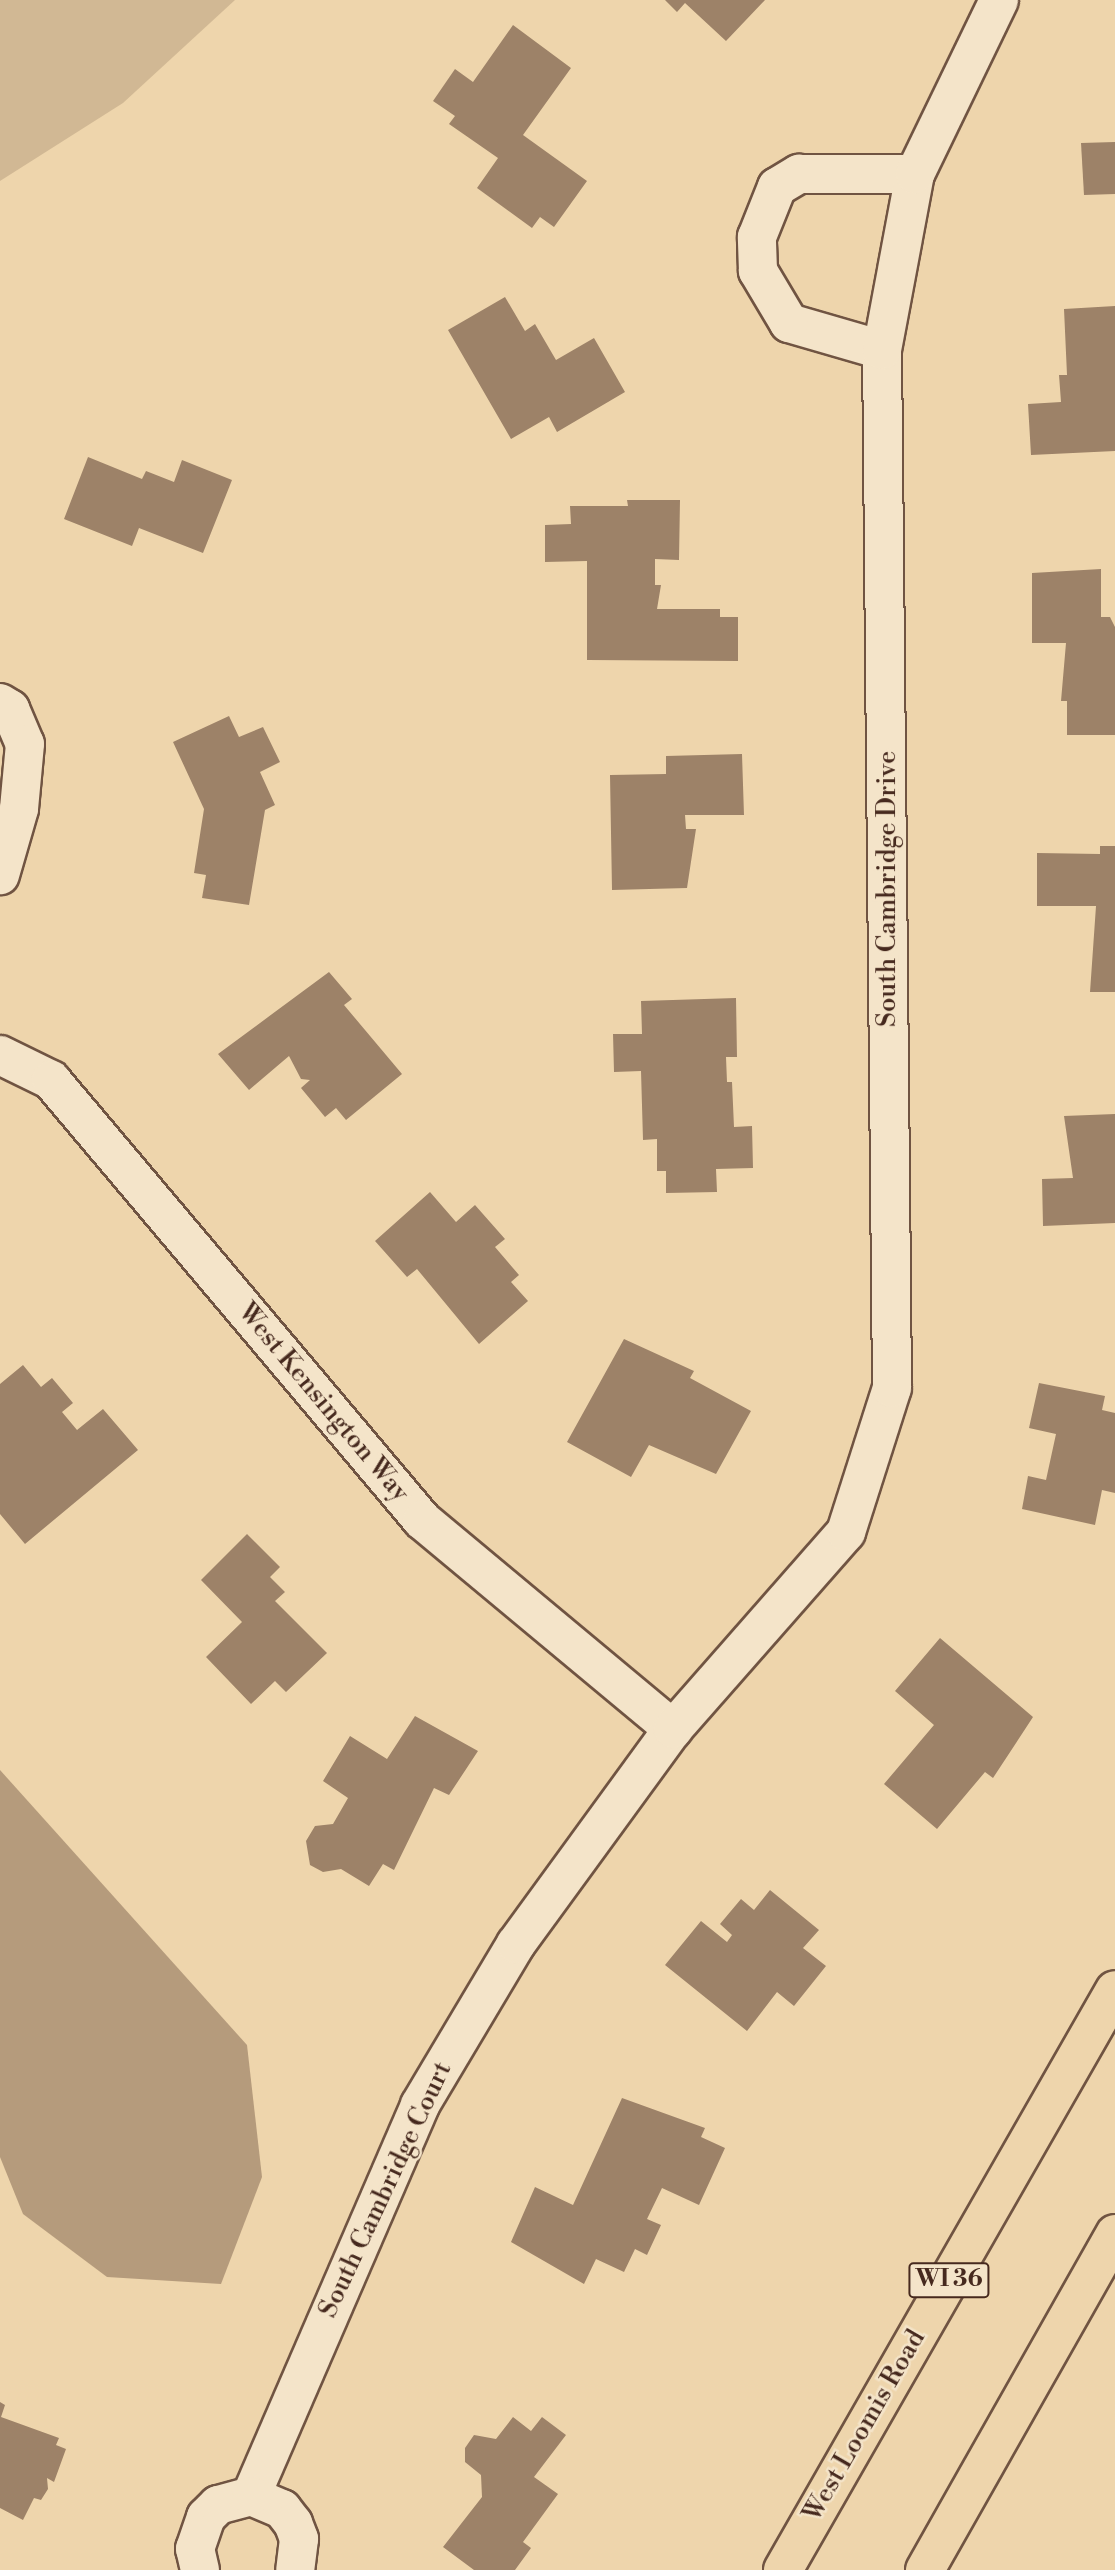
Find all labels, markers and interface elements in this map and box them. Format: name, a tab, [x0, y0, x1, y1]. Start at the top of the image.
street label: South Cambridge Drive	[872, 751, 904, 1027]
street label: West Kensington Way	[231, 1297, 415, 1509]
street label: South Cambridge Court	[313, 2057, 459, 2323]
road number: WI 36	[907, 2260, 991, 2300]
street label: West Loomis Road	[797, 2325, 933, 2527]

